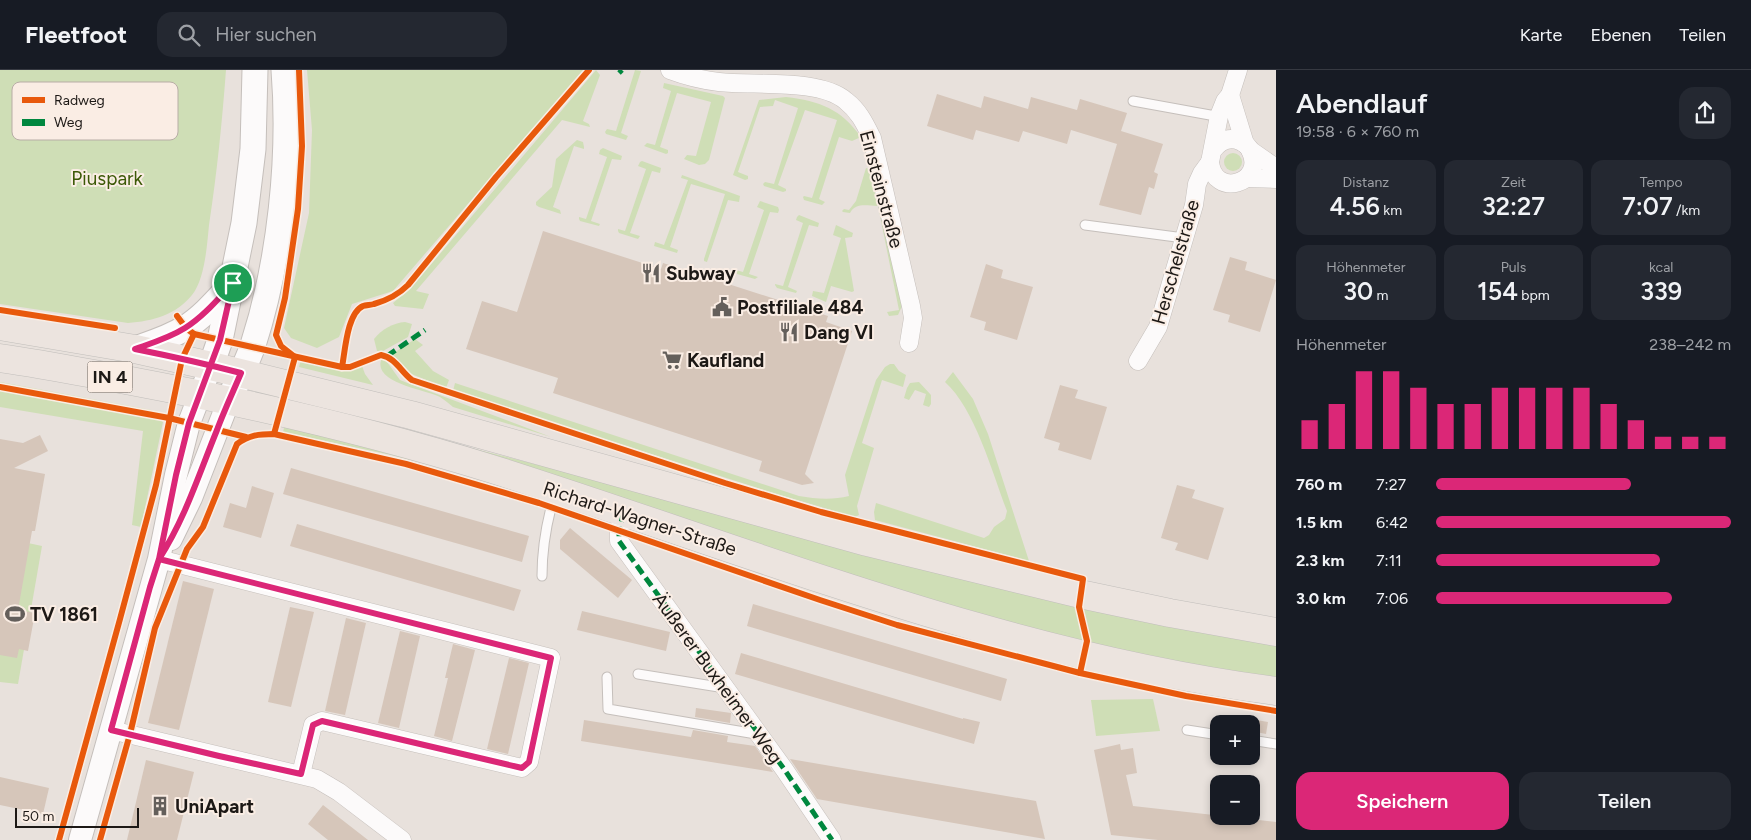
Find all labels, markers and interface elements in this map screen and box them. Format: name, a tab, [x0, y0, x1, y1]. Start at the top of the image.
search box	[157, 12, 507, 57]
text: Fleetfoot	[25, 20, 127, 49]
icon: search	[175, 21, 203, 49]
text: Hier suchen	[215, 23, 317, 46]
text: Karte	[1520, 24, 1562, 46]
text: Ebenen	[1590, 24, 1651, 46]
text: Teilen	[1679, 24, 1726, 46]
legend	[12, 82, 178, 140]
text: Abendlauf	[1296, 86, 1428, 120]
button: share	[1679, 87, 1731, 139]
text: Radweg	[54, 92, 105, 109]
text: Weg	[54, 114, 83, 131]
text: 19:58 · 6 × 760 m	[1296, 122, 1419, 141]
street label: Einsteinstraße	[855, 128, 908, 250]
park label: Piuspark	[71, 167, 143, 190]
text: Distanz	[1343, 174, 1389, 191]
text: Zeit	[1501, 174, 1526, 191]
text: Tempo	[1640, 174, 1683, 191]
text: 4.56	[1330, 191, 1380, 221]
text: 32:27	[1482, 191, 1545, 221]
text: 7:07	[1622, 191, 1673, 221]
street label: Herschelstraße	[1147, 197, 1204, 327]
text: km	[1380, 202, 1402, 219]
text: /km	[1673, 202, 1700, 219]
text: Höhenmeter	[1326, 259, 1405, 276]
text: Puls	[1501, 259, 1526, 276]
text: kcal	[1649, 259, 1673, 276]
pin	[212, 262, 254, 304]
restaurant icon: Subway	[640, 262, 662, 284]
place label: Subway	[666, 262, 736, 285]
icon: arrive	[219, 269, 247, 297]
text: 30	[1343, 276, 1373, 306]
text: 154	[1477, 276, 1518, 306]
text: 339	[1640, 276, 1682, 306]
text: m	[1373, 287, 1388, 304]
text: bpm	[1518, 287, 1550, 304]
public building icon: Postfiliale 484	[711, 296, 733, 318]
place label: Postfiliale 484	[737, 296, 863, 319]
restaurant icon: Dang VI	[778, 321, 800, 343]
place label: Dang VI	[804, 321, 873, 344]
text: Höhenmeter	[1296, 335, 1386, 354]
text: 238–242 m	[1649, 335, 1731, 354]
supermarket icon: Kaufland	[661, 349, 683, 371]
place label: Kaufland	[687, 349, 764, 372]
road number: IN 4	[88, 362, 132, 392]
text: 760 m	[1296, 475, 1342, 494]
text: 7:27	[1376, 475, 1406, 494]
street label: Richard-Wagner-Straße	[540, 476, 739, 561]
text: 1.5 km	[1296, 513, 1342, 532]
text: 6:42	[1376, 513, 1408, 532]
text: 2.3 km	[1296, 551, 1345, 570]
text: 7:11	[1376, 551, 1402, 570]
street label: Äußerer Buxheimer Weg	[648, 588, 787, 768]
text: 3.0 km	[1296, 589, 1346, 608]
text: 7:06	[1376, 589, 1408, 608]
sports icon: TV 1861	[4, 603, 26, 625]
place label: TV 1861	[30, 603, 98, 626]
map controls	[1210, 715, 1260, 825]
button: +	[1210, 715, 1260, 765]
button: Speichern	[1296, 772, 1509, 830]
button: Teilen	[1519, 772, 1731, 830]
button: −	[1210, 775, 1260, 825]
building icon: UniApart	[149, 795, 171, 817]
place label: UniApart	[175, 795, 254, 818]
scale bar	[15, 805, 139, 828]
text: 50 m	[22, 808, 54, 825]

